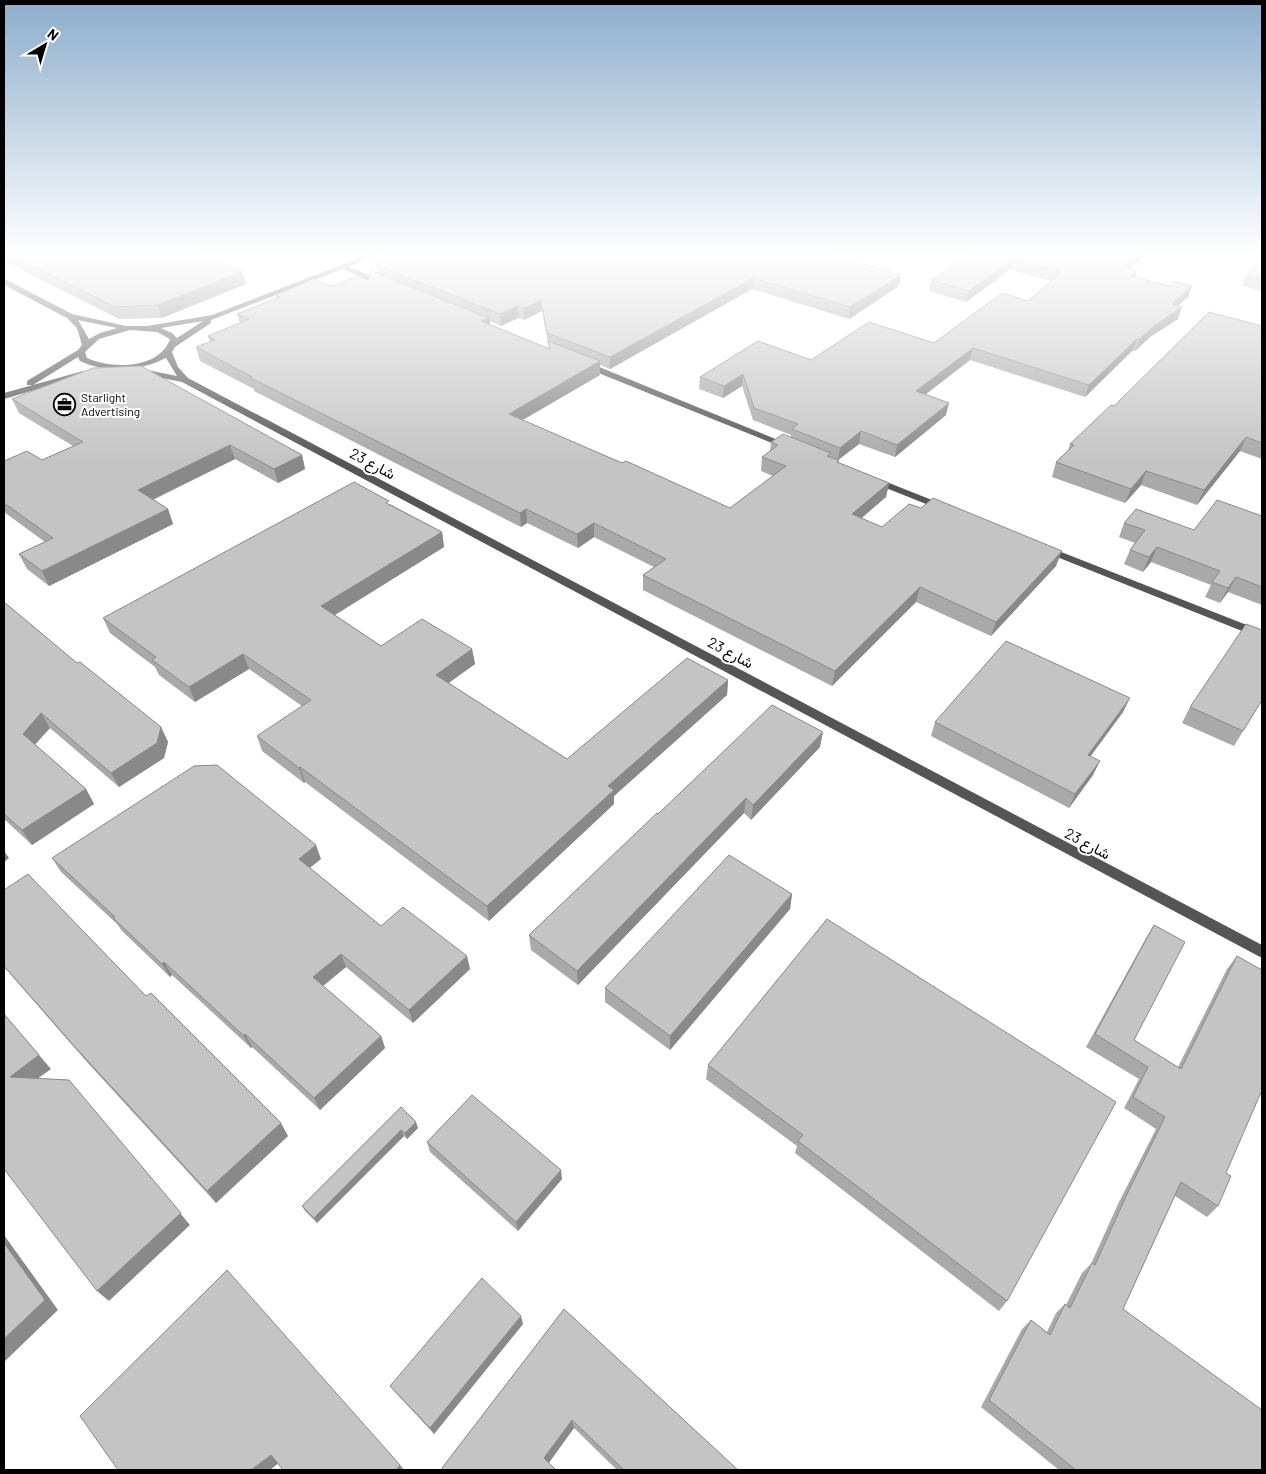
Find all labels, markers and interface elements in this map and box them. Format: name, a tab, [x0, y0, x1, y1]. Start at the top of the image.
north arrow	[20, 20, 70, 70]
text: N	[44, 25, 62, 44]
place label: Starlight Advertising	[81, 390, 140, 418]
office icon: Starlight Advertising	[53, 392, 77, 416]
street label: شارع 23	[346, 444, 399, 485]
street label: شارع 23	[704, 633, 757, 674]
street label: شارع 23	[1061, 824, 1114, 865]

